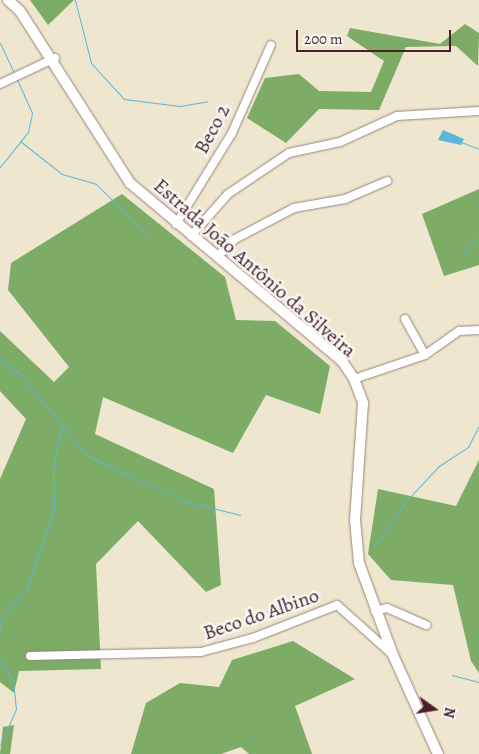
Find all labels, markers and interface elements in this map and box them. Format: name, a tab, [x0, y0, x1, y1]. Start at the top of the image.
scale bar	[299, 20, 454, 52]
text: 200 m	[304, 29, 343, 49]
street label: Beco 2	[189, 100, 235, 158]
street label: Estrada João Antônio da Silveira	[149, 174, 361, 362]
street label: Beco do Albino	[200, 583, 322, 645]
north arrow	[409, 684, 459, 734]
text: N	[439, 705, 460, 720]

